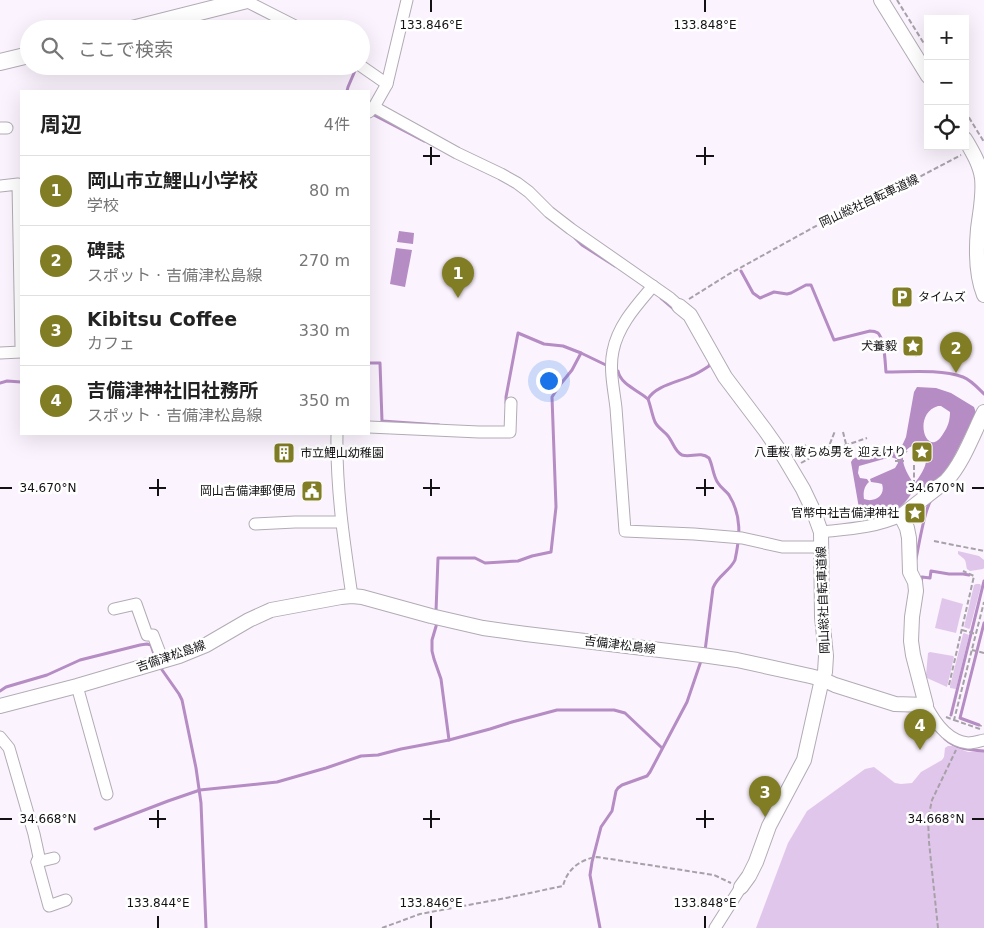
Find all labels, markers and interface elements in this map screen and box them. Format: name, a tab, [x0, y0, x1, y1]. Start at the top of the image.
map controls	[924, 15, 969, 150]
button: +	[924, 15, 969, 60]
text: 133.846°E	[399, 18, 463, 32]
text: 133.848°E	[673, 18, 737, 32]
search box	[20, 20, 370, 75]
icon: search	[38, 34, 66, 62]
text: ここで検索	[78, 38, 173, 60]
button: −	[924, 60, 969, 105]
button: locate	[924, 105, 969, 150]
text: 周辺	[40, 113, 82, 137]
text: 4件	[324, 115, 350, 134]
text: 岡山市立鯉山小学校	[87, 169, 258, 191]
street label: 岡山総社自転車道線	[817, 172, 921, 230]
text: 1	[50, 181, 62, 200]
text: 80 m	[309, 181, 350, 200]
text: 学校	[87, 196, 119, 215]
text: 碑誌	[87, 239, 125, 261]
text: 2	[50, 251, 62, 270]
text: 270 m	[299, 251, 350, 270]
pin: 1	[442, 257, 474, 298]
text: スポット · 吉備津松島線	[87, 266, 262, 285]
parking icon: タイムズ	[890, 285, 914, 309]
place label: タイムズ	[918, 290, 966, 304]
text: Kibitsu Coffee	[87, 308, 237, 330]
text: 3	[50, 321, 62, 340]
text: 330 m	[299, 321, 350, 340]
pin: 2	[940, 332, 972, 373]
text: カフェ	[87, 334, 135, 353]
place icon: 犬養毅	[901, 334, 925, 358]
place label: 犬養毅	[861, 339, 897, 353]
your location	[536, 368, 562, 394]
text: 吉備津神社旧社務所	[87, 379, 258, 401]
text: 4	[50, 391, 62, 410]
text: 350 m	[299, 391, 350, 410]
text: スポット · 吉備津松島線	[87, 406, 262, 425]
place icon: 八重桜 散らぬ男を 迎えけり	[910, 440, 934, 464]
building icon: 市立鯉山幼稚園	[272, 441, 296, 465]
place label: 八重桜 散らぬ男を 迎えけり	[754, 445, 906, 459]
place label: 市立鯉山幼稚園	[300, 446, 384, 460]
public building icon: 岡山吉備津郵便局	[300, 479, 324, 503]
text: 34.670°N	[20, 481, 76, 495]
text: 34.670°N	[908, 481, 964, 495]
place label: 岡山吉備津郵便局	[200, 484, 296, 498]
place icon: 官幣中社吉備津神社	[903, 501, 927, 525]
place label: 官幣中社吉備津神社	[791, 506, 899, 520]
street label: 岡山総社自転車道線	[814, 546, 832, 654]
street label: 吉備津松島線	[583, 634, 657, 656]
street label: 吉備津松島線	[135, 638, 207, 674]
pin: 4	[904, 709, 936, 750]
pin: 3	[749, 776, 781, 817]
text: 34.668°N	[20, 812, 76, 826]
text: 34.668°N	[908, 812, 964, 826]
text: 133.844°E	[126, 896, 190, 910]
text: 133.846°E	[399, 896, 463, 910]
text: 133.848°E	[673, 896, 737, 910]

